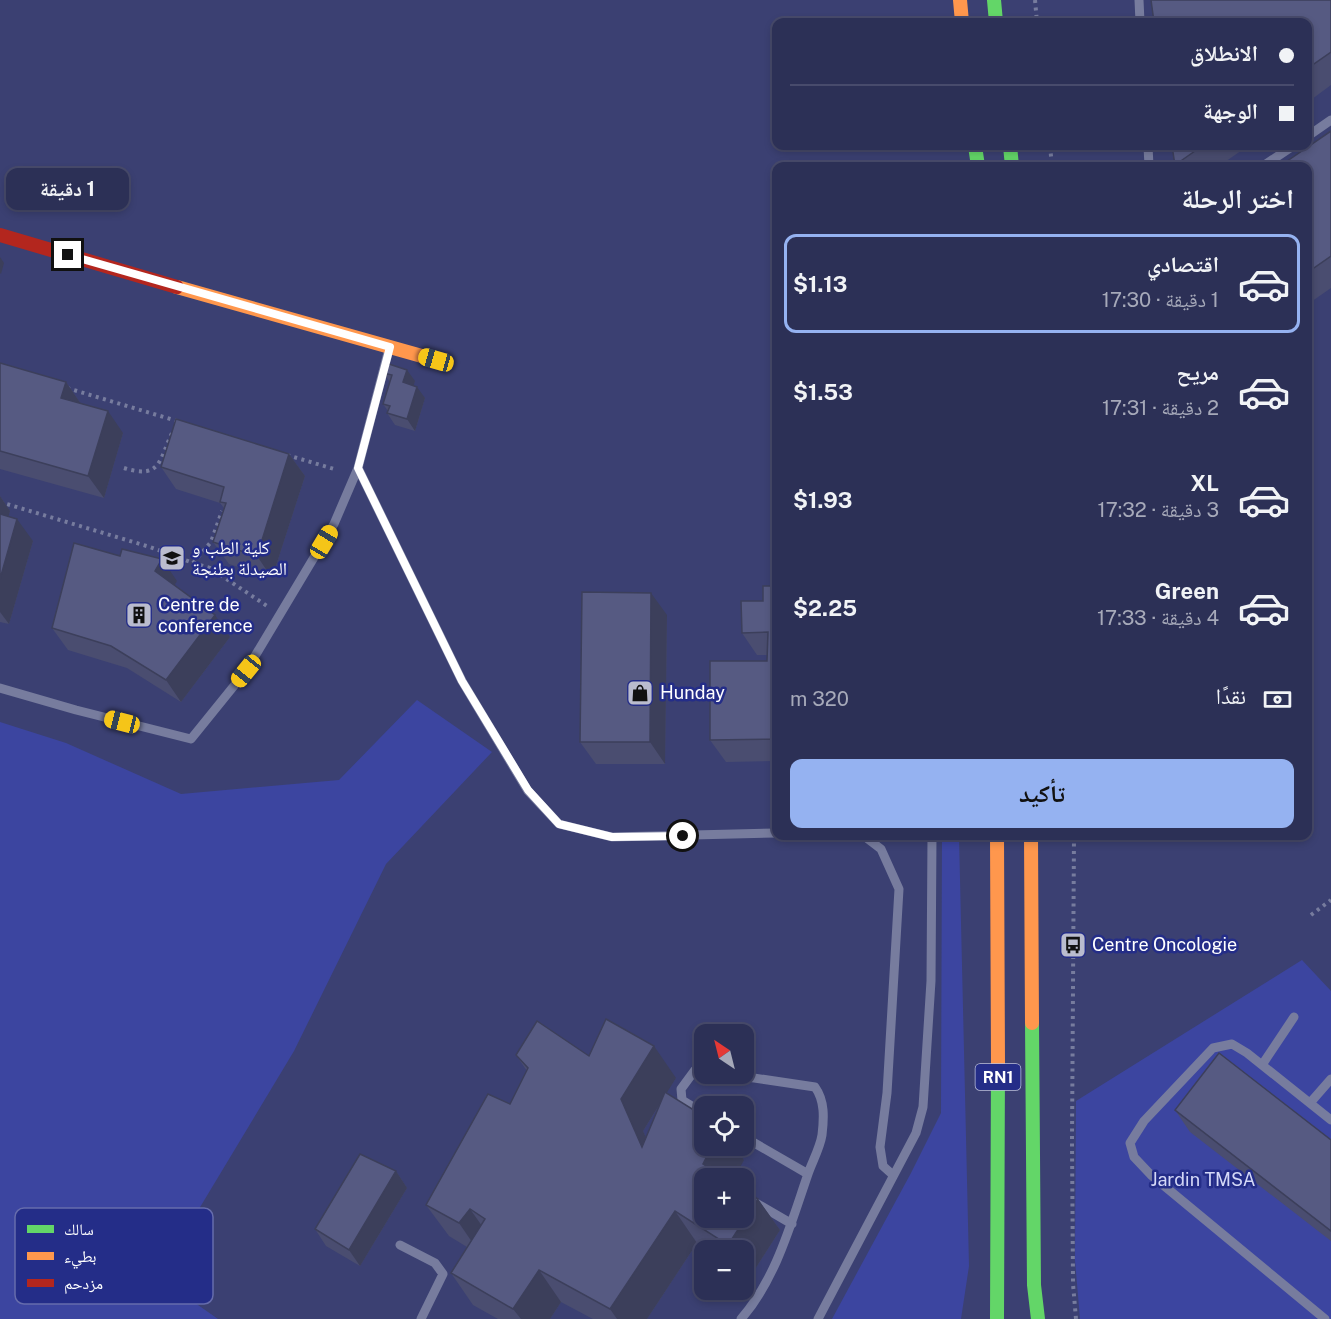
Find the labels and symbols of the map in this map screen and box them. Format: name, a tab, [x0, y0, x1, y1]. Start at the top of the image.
callout: 1 دقيقة	[7, 168, 130, 210]
route end	[54, 241, 81, 268]
car	[416, 346, 456, 374]
car	[307, 522, 341, 562]
place label: كلية الطب و الصيدلة بطنجة	[192, 537, 287, 580]
school or university icon: كلية الطب و الصيدلة بطنجة	[157, 543, 187, 573]
place label: Centre de conference	[158, 594, 253, 636]
building icon: Centre de conference	[124, 600, 154, 630]
car	[228, 651, 264, 691]
shop icon: Hunday	[625, 678, 655, 708]
place label: Hunday	[660, 682, 725, 703]
car	[102, 709, 142, 735]
route start	[669, 822, 696, 849]
bus stop icon: Centre Oncologie	[1058, 930, 1088, 960]
place label: Centre Oncologie	[1092, 934, 1237, 955]
north arrow	[694, 1024, 754, 1084]
road number: RN1	[976, 1064, 1020, 1090]
park label: Jardin TMSA	[1150, 1169, 1256, 1190]
legend	[15, 1208, 213, 1304]
text: سالك	[64, 1220, 94, 1239]
text: بطيء	[64, 1247, 96, 1269]
text: مزدحم	[64, 1274, 103, 1294]

